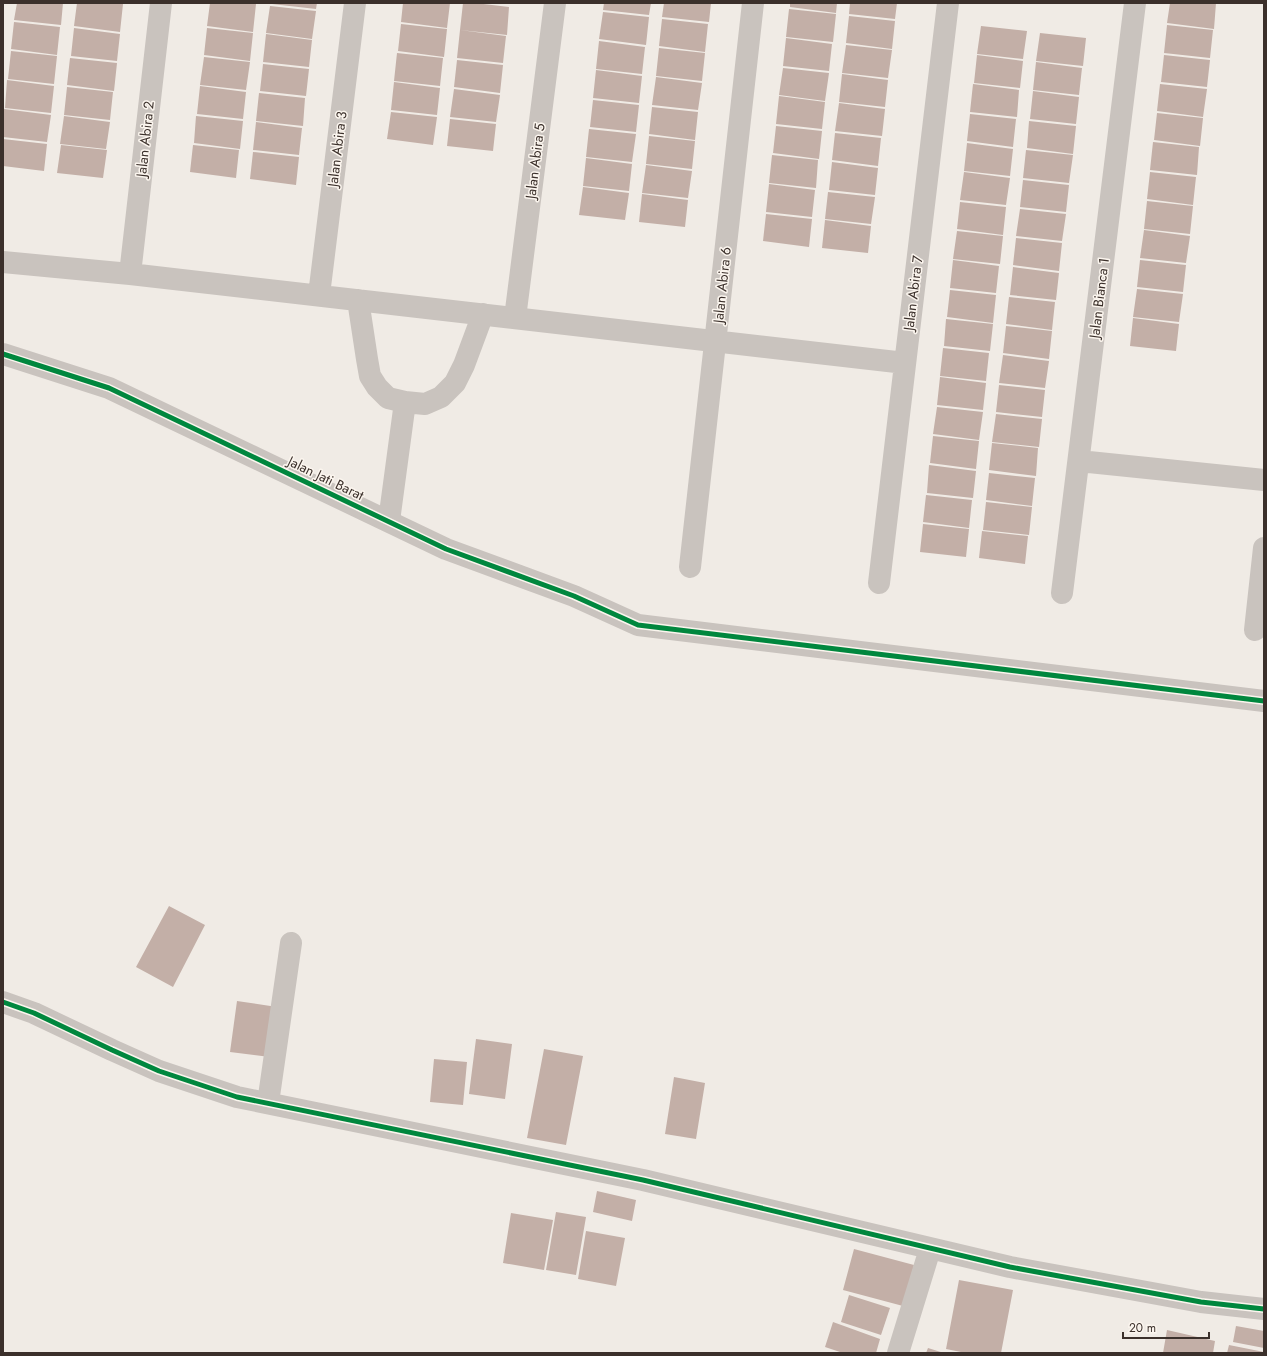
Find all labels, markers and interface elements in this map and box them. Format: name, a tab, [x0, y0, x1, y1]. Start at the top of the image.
street label: Jalan Abira 2	[131, 100, 159, 180]
street label: Jalan Abira 3	[322, 110, 352, 190]
street label: Jalan Abira 5	[520, 122, 550, 202]
street label: Jalan Abira 6	[708, 246, 736, 326]
street label: Jalan Abira 7	[898, 254, 928, 334]
street label: Jalan Bianca 1	[1084, 257, 1114, 341]
street label: Jalan Jati Barat	[283, 450, 368, 505]
scale bar	[1123, 1314, 1209, 1340]
text: 20 m	[1129, 1319, 1156, 1337]

